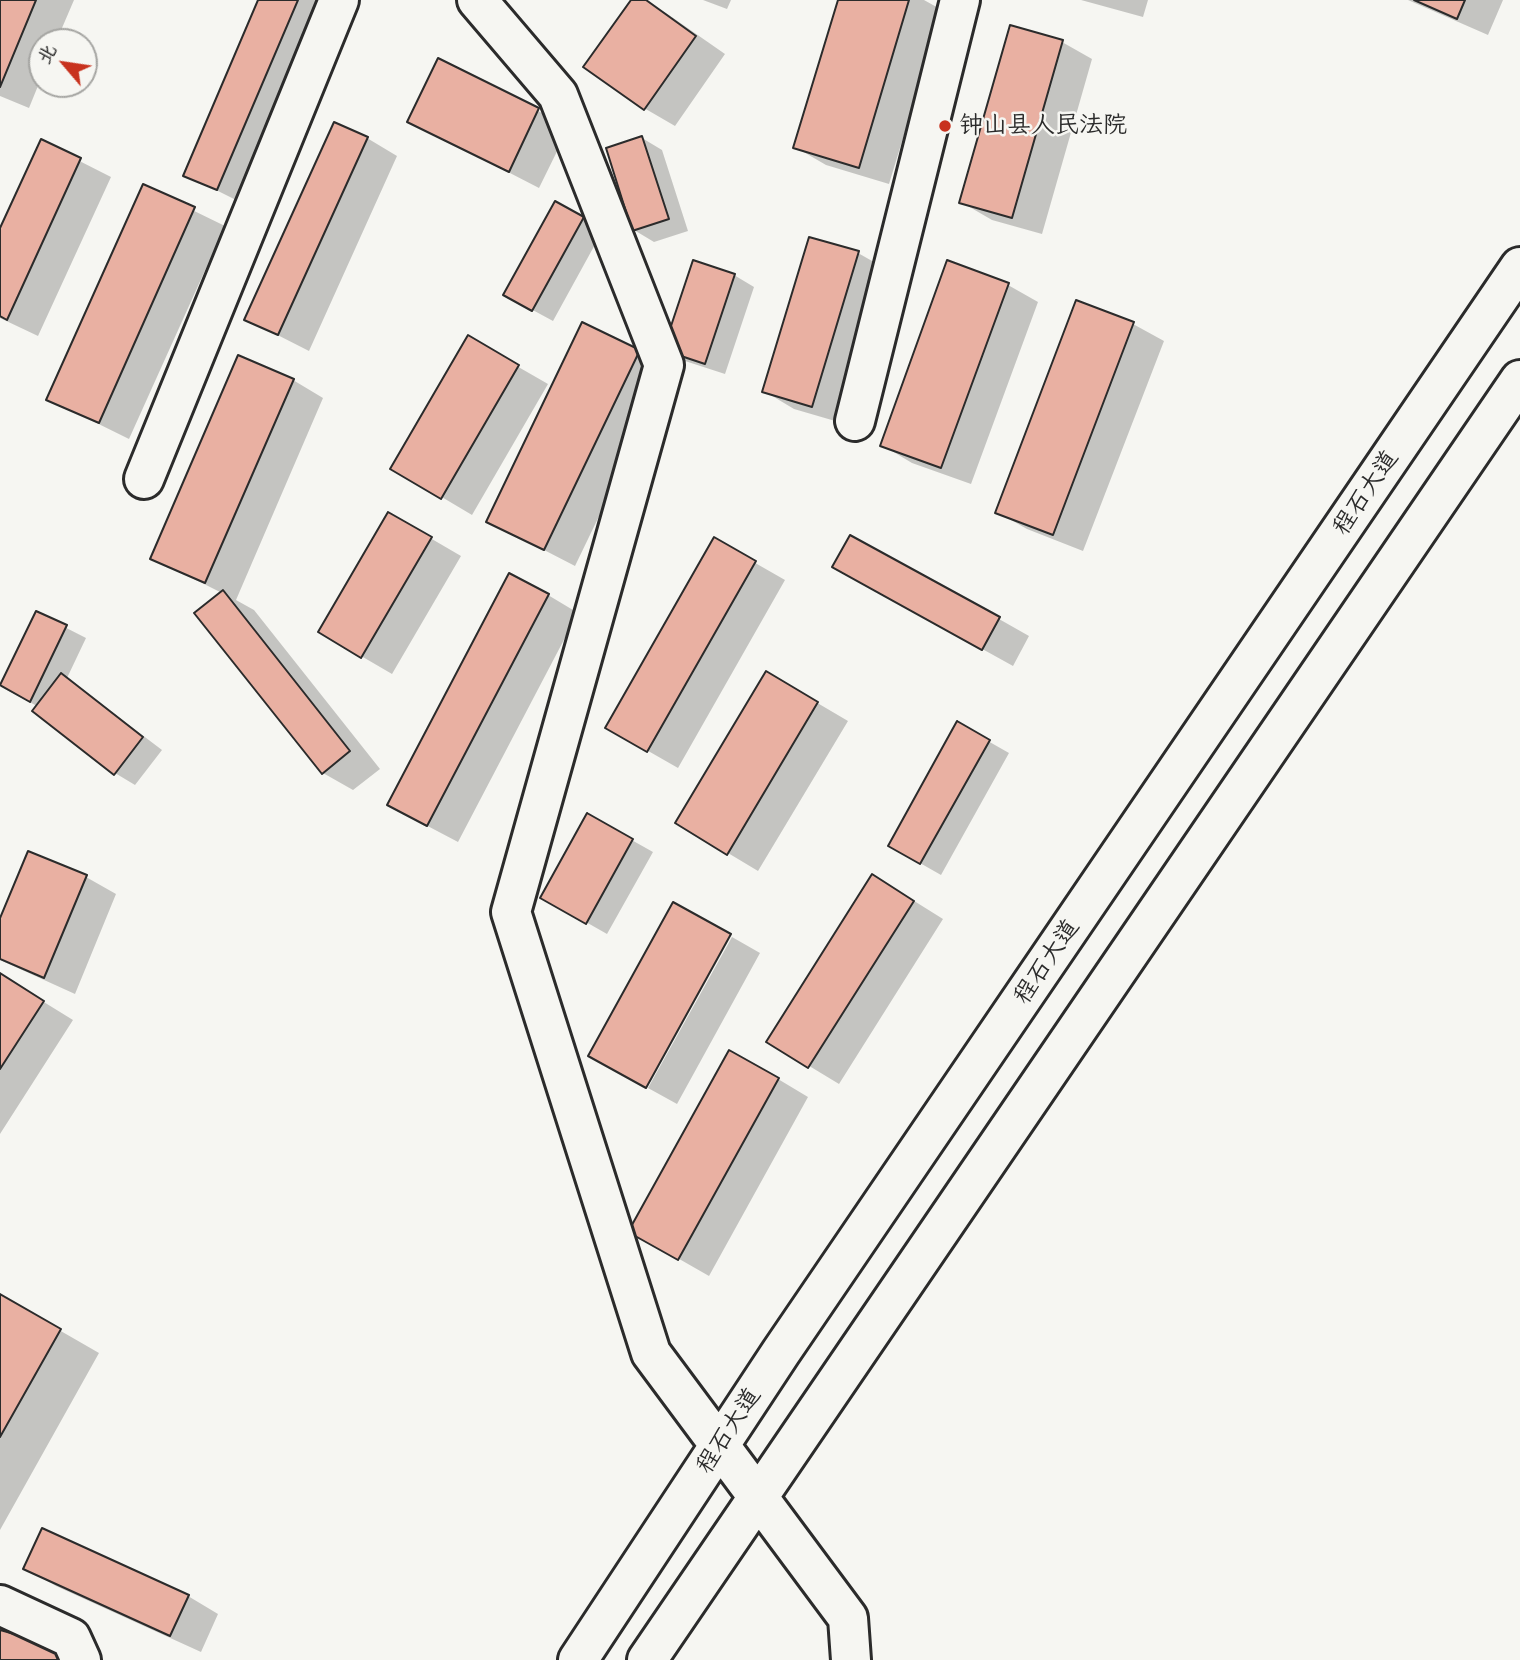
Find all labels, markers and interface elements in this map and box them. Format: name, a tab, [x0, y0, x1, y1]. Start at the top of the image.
north arrow	[28, 28, 98, 98]
text: 北	[30, 39, 62, 68]
place label: 钟山县人民法院	[959, 112, 1127, 140]
marker: 钟山县人民法院	[937, 118, 953, 134]
street label: 程石大道	[1327, 445, 1405, 541]
street label: 程石大道	[1008, 914, 1086, 1010]
street label: 程石大道	[691, 1383, 767, 1479]

